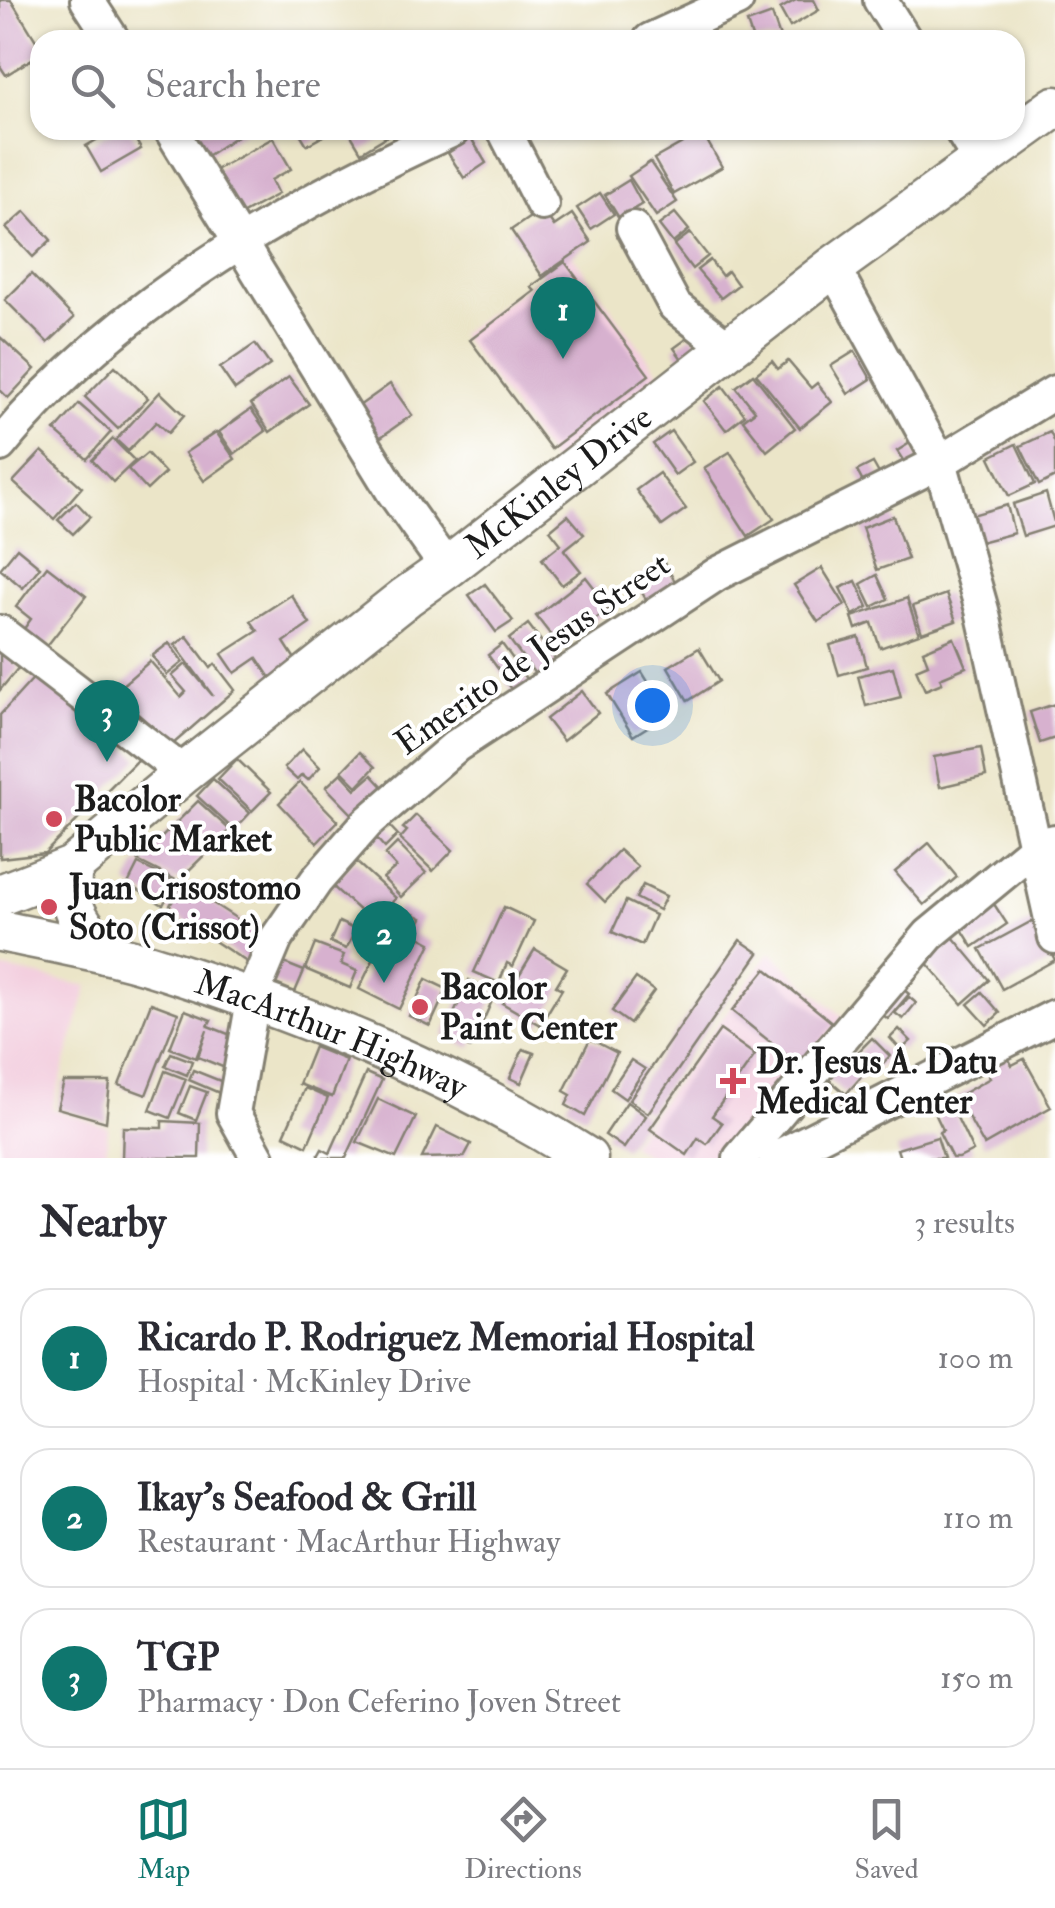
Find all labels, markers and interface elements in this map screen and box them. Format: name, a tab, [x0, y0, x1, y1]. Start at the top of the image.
search box	[30, 30, 1025, 140]
icon: search	[65, 58, 120, 113]
text: Search here	[145, 61, 321, 109]
pin: 1	[530, 276, 596, 359]
street label: McKinley Drive	[456, 395, 661, 569]
street label: Emerito de Jesus Street	[387, 542, 679, 765]
pin: 3	[74, 680, 140, 762]
your location	[627, 680, 678, 731]
place label: Bacolor Public Market	[74, 778, 273, 862]
marker: Bacolor Public Market	[43, 808, 65, 830]
place label: Juan Crisostomo Soto (Crissot)	[67, 866, 301, 950]
marker: Juan Crisostomo Soto (Crissot)	[38, 896, 60, 918]
pin: 2	[352, 900, 416, 983]
street label: MacArthur Highway	[190, 960, 475, 1110]
place label: Bacolor Paint Center	[440, 966, 618, 1050]
marker: Bacolor Paint Center	[409, 996, 431, 1018]
place label: Dr. Jesus A. Datu Medical Center	[755, 1040, 998, 1124]
marker: Dr. Jesus A. Datu Medical Center	[720, 1068, 746, 1094]
text: Nearby	[40, 1197, 166, 1249]
text: 3 results	[914, 1203, 1015, 1243]
text: Ricardo P. Rodriguez Memorial Hospital	[137, 1314, 754, 1362]
text: 1	[69, 1338, 80, 1378]
text: 100 m	[937, 1338, 1013, 1378]
text: Hospital · McKinley Drive	[137, 1362, 471, 1402]
text: Ikay's Seafood & Grill	[137, 1474, 477, 1522]
text: 2	[66, 1498, 83, 1538]
text: 110 m	[942, 1498, 1013, 1538]
text: Restaurant · MacArthur Highway	[137, 1522, 560, 1562]
text: TGP	[137, 1634, 219, 1682]
text: 3	[68, 1658, 81, 1698]
text: 150 m	[940, 1658, 1013, 1698]
text: Pharmacy · Don Ceferino Joven Street	[137, 1682, 621, 1722]
tab: Map	[136, 1792, 191, 1887]
tab: Directions	[464, 1792, 582, 1887]
tab: Saved	[855, 1792, 919, 1887]

